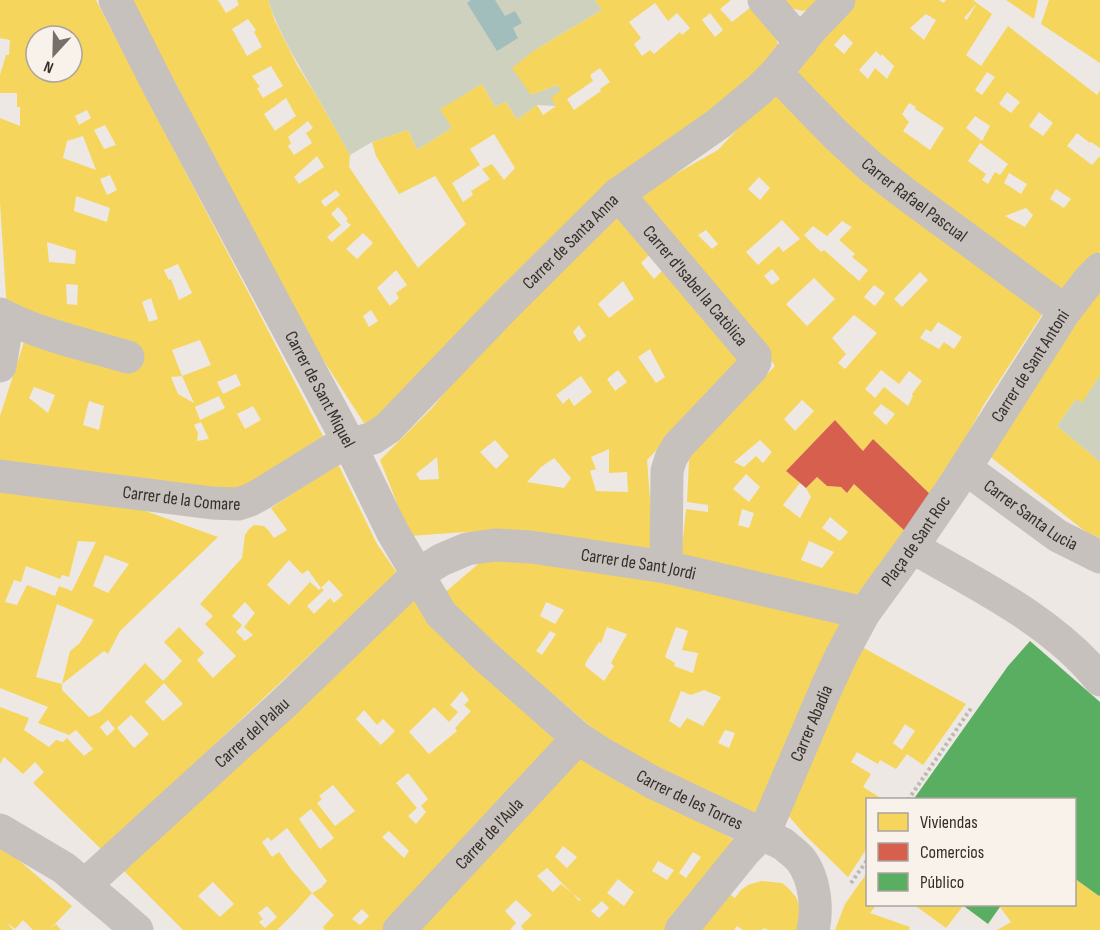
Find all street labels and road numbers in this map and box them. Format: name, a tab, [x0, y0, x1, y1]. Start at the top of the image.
street label: Carrer Rafael Pascual	[857, 153, 971, 246]
street label: Carrer de Santa Anna	[518, 189, 623, 293]
street label: Carrer d'Isabel la Catòlica	[639, 221, 752, 350]
street label: Carrer de Sant Antoni	[987, 306, 1074, 426]
street label: Carrer de Sant Miquel	[281, 327, 360, 451]
street label: Carrer Santa Lucia	[980, 475, 1081, 555]
street label: Carrer de la Comare	[122, 481, 241, 515]
street label: Plaça de Sant Roc	[877, 491, 955, 590]
street label: Carrer de Sant Jordi	[580, 544, 698, 584]
street label: Carrer Abadia	[786, 682, 837, 764]
street label: Carrer del Palau	[210, 693, 294, 772]
street label: Carrer de les Torres	[633, 765, 746, 834]
street label: Carrer de l'Aula	[451, 793, 527, 874]

